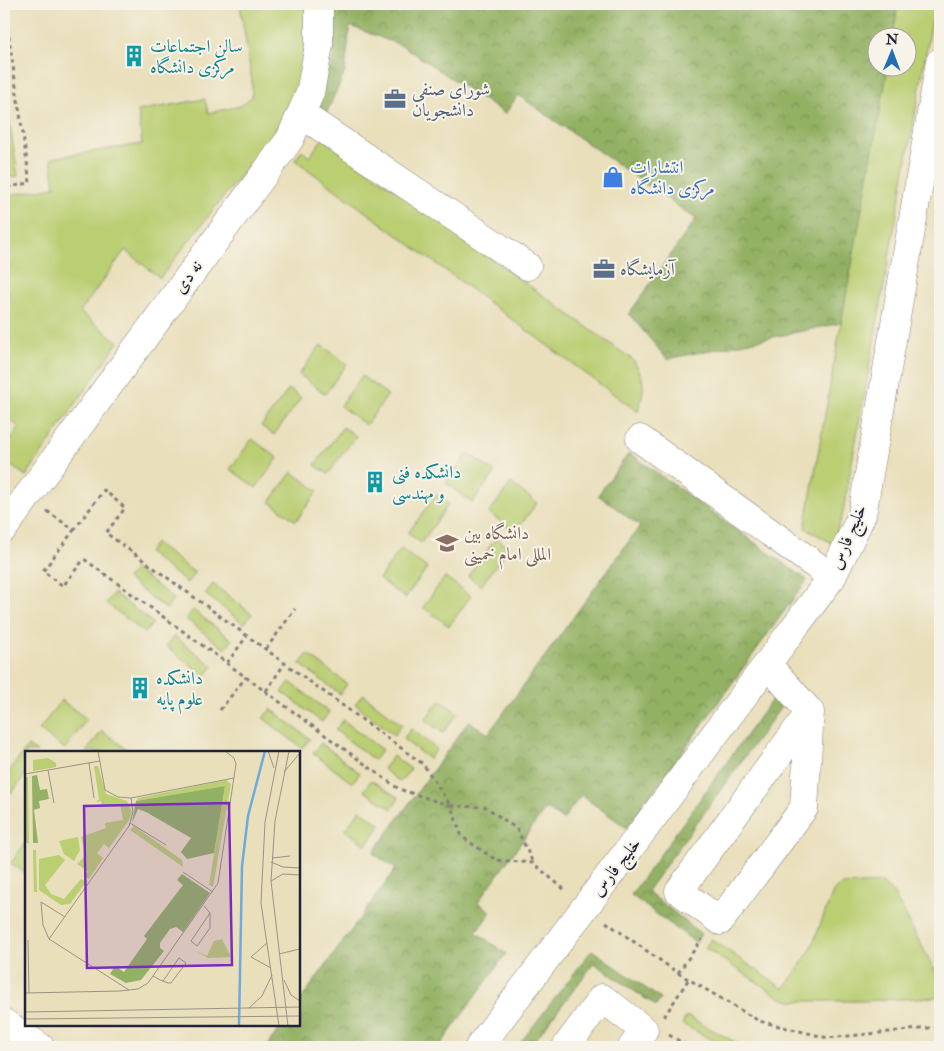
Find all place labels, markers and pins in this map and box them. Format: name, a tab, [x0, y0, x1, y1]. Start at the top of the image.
place label: سالن اجتماعات مرکزی دانشگاه	[150, 35, 243, 80]
building icon: سالن اجتماعات مرکزی دانشگاه	[121, 43, 147, 69]
place label: شورای صنفی دانشجویان	[412, 78, 490, 122]
office icon: شورای صنفی دانشجویان	[382, 86, 408, 112]
place label: انتشارات مرکزی دانشگاه	[630, 156, 715, 201]
shop icon: انتشارات مرکزی دانشگاه	[600, 164, 626, 190]
office icon: آزمایشگاه	[591, 256, 617, 282]
place label: آزمایشگاه	[620, 257, 677, 281]
place label: دانشکده فنی و مهندسی	[392, 461, 461, 506]
building icon: دانشکده فنی و مهندسی	[362, 469, 388, 495]
place label: دانشگاه بین المللی امام خمینی	[464, 521, 551, 570]
school or university icon: دانشگاه بین المللی امام خمینی	[434, 530, 460, 556]
place label: دانشکده علوم پایه	[156, 667, 203, 715]
building icon: دانشکده علوم پایه	[127, 675, 153, 701]

